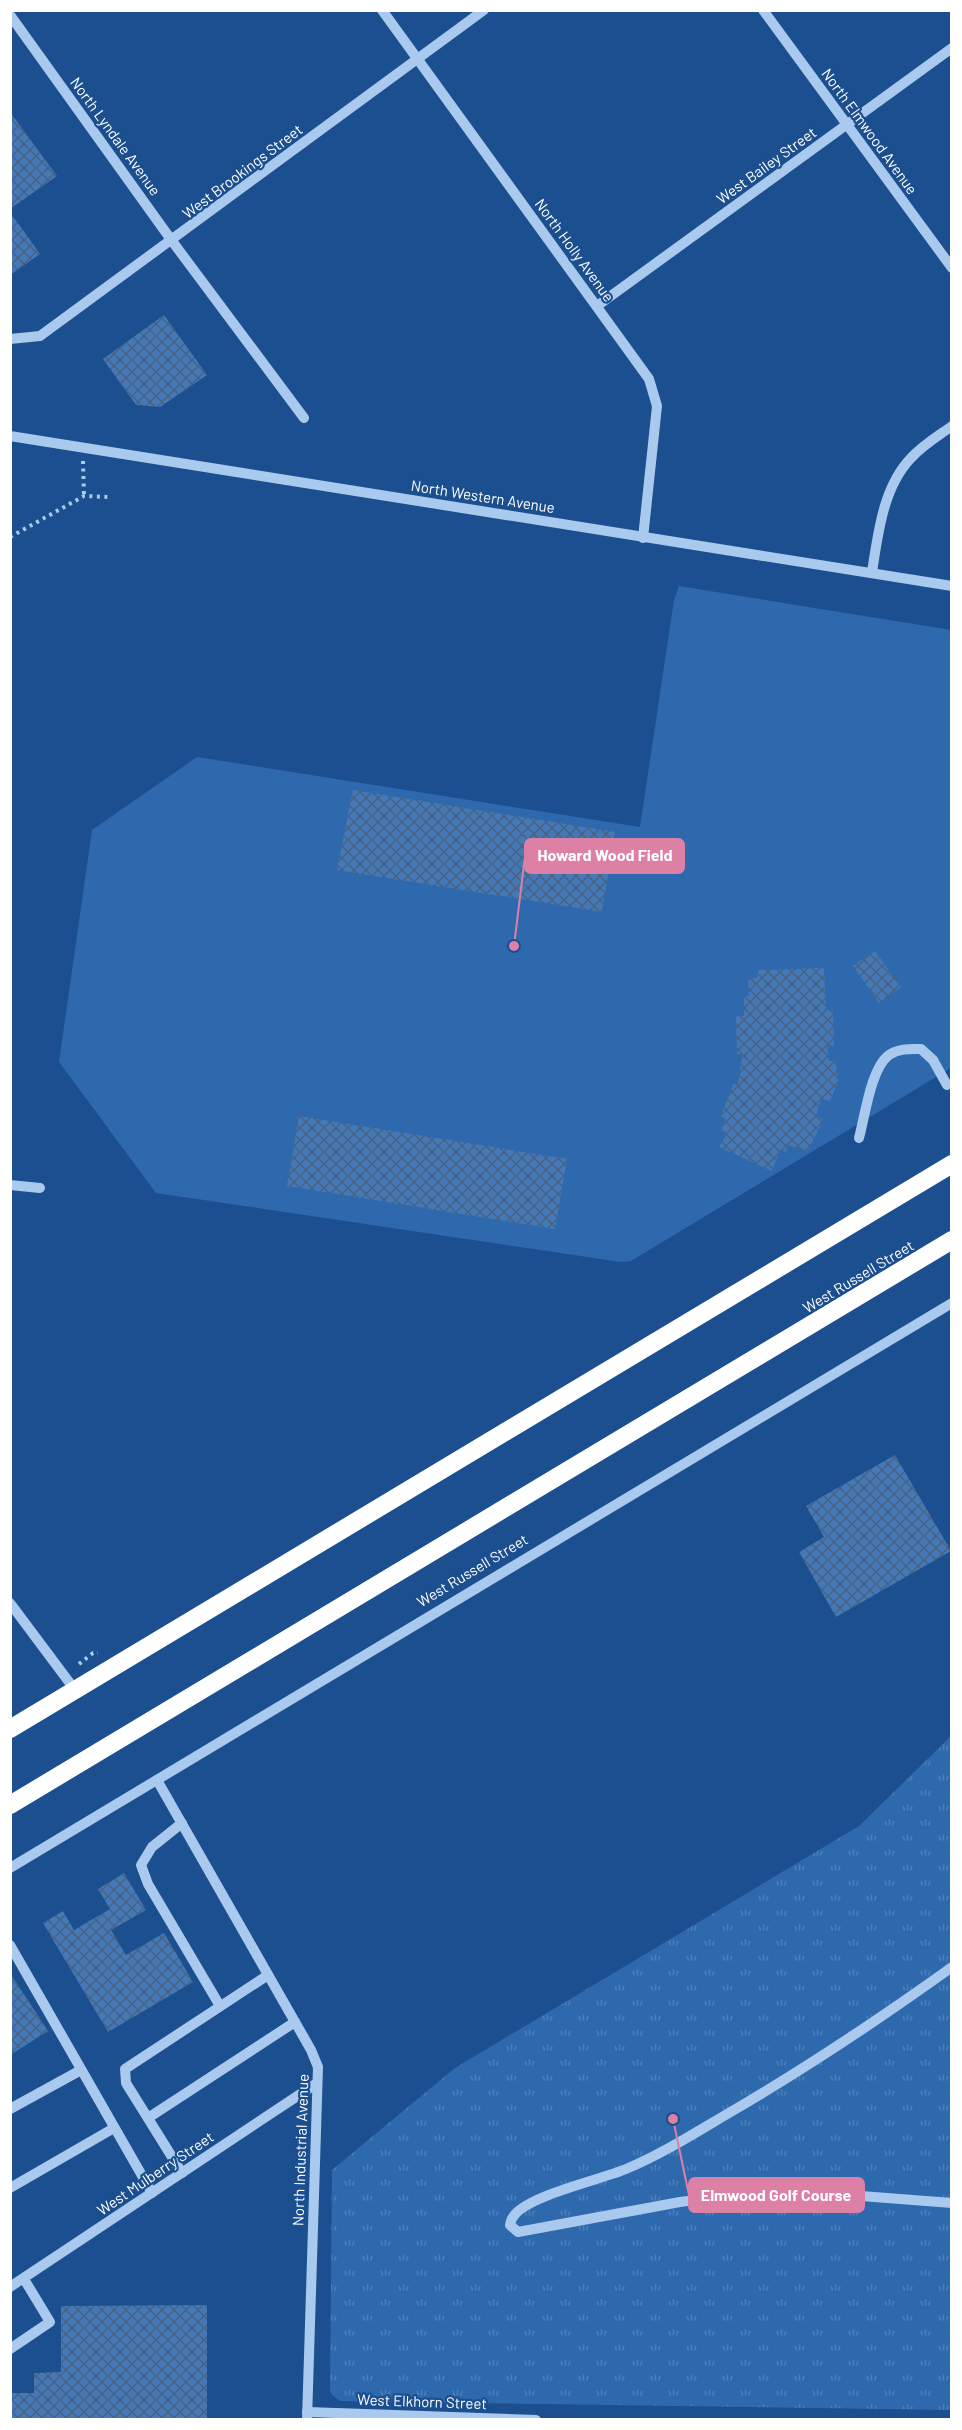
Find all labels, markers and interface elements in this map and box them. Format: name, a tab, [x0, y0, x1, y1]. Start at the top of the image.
street label: North Elmwood Avenue	[818, 65, 922, 197]
street label: North Lyndale Avenue	[67, 73, 165, 199]
street label: West Brookings Street	[178, 120, 306, 222]
street label: West Bailey Street	[713, 123, 819, 207]
street label: North Holly Avenue	[532, 195, 618, 305]
street label: North Western Avenue	[410, 476, 556, 516]
callout: Howard Wood Field	[525, 839, 684, 873]
text: Howard Wood Field	[537, 845, 673, 864]
street label: West Russell Street	[799, 1236, 917, 1316]
street label: West Russell Street	[413, 1530, 531, 1610]
street label: North Industrial Avenue	[288, 2074, 312, 2226]
street label: West Mulberry Street	[93, 2127, 217, 2219]
callout: Elmwood Golf Course	[689, 2178, 864, 2212]
text: Elmwood Golf Course	[701, 2185, 851, 2204]
street label: West Elkhorn Street	[357, 2390, 487, 2412]

